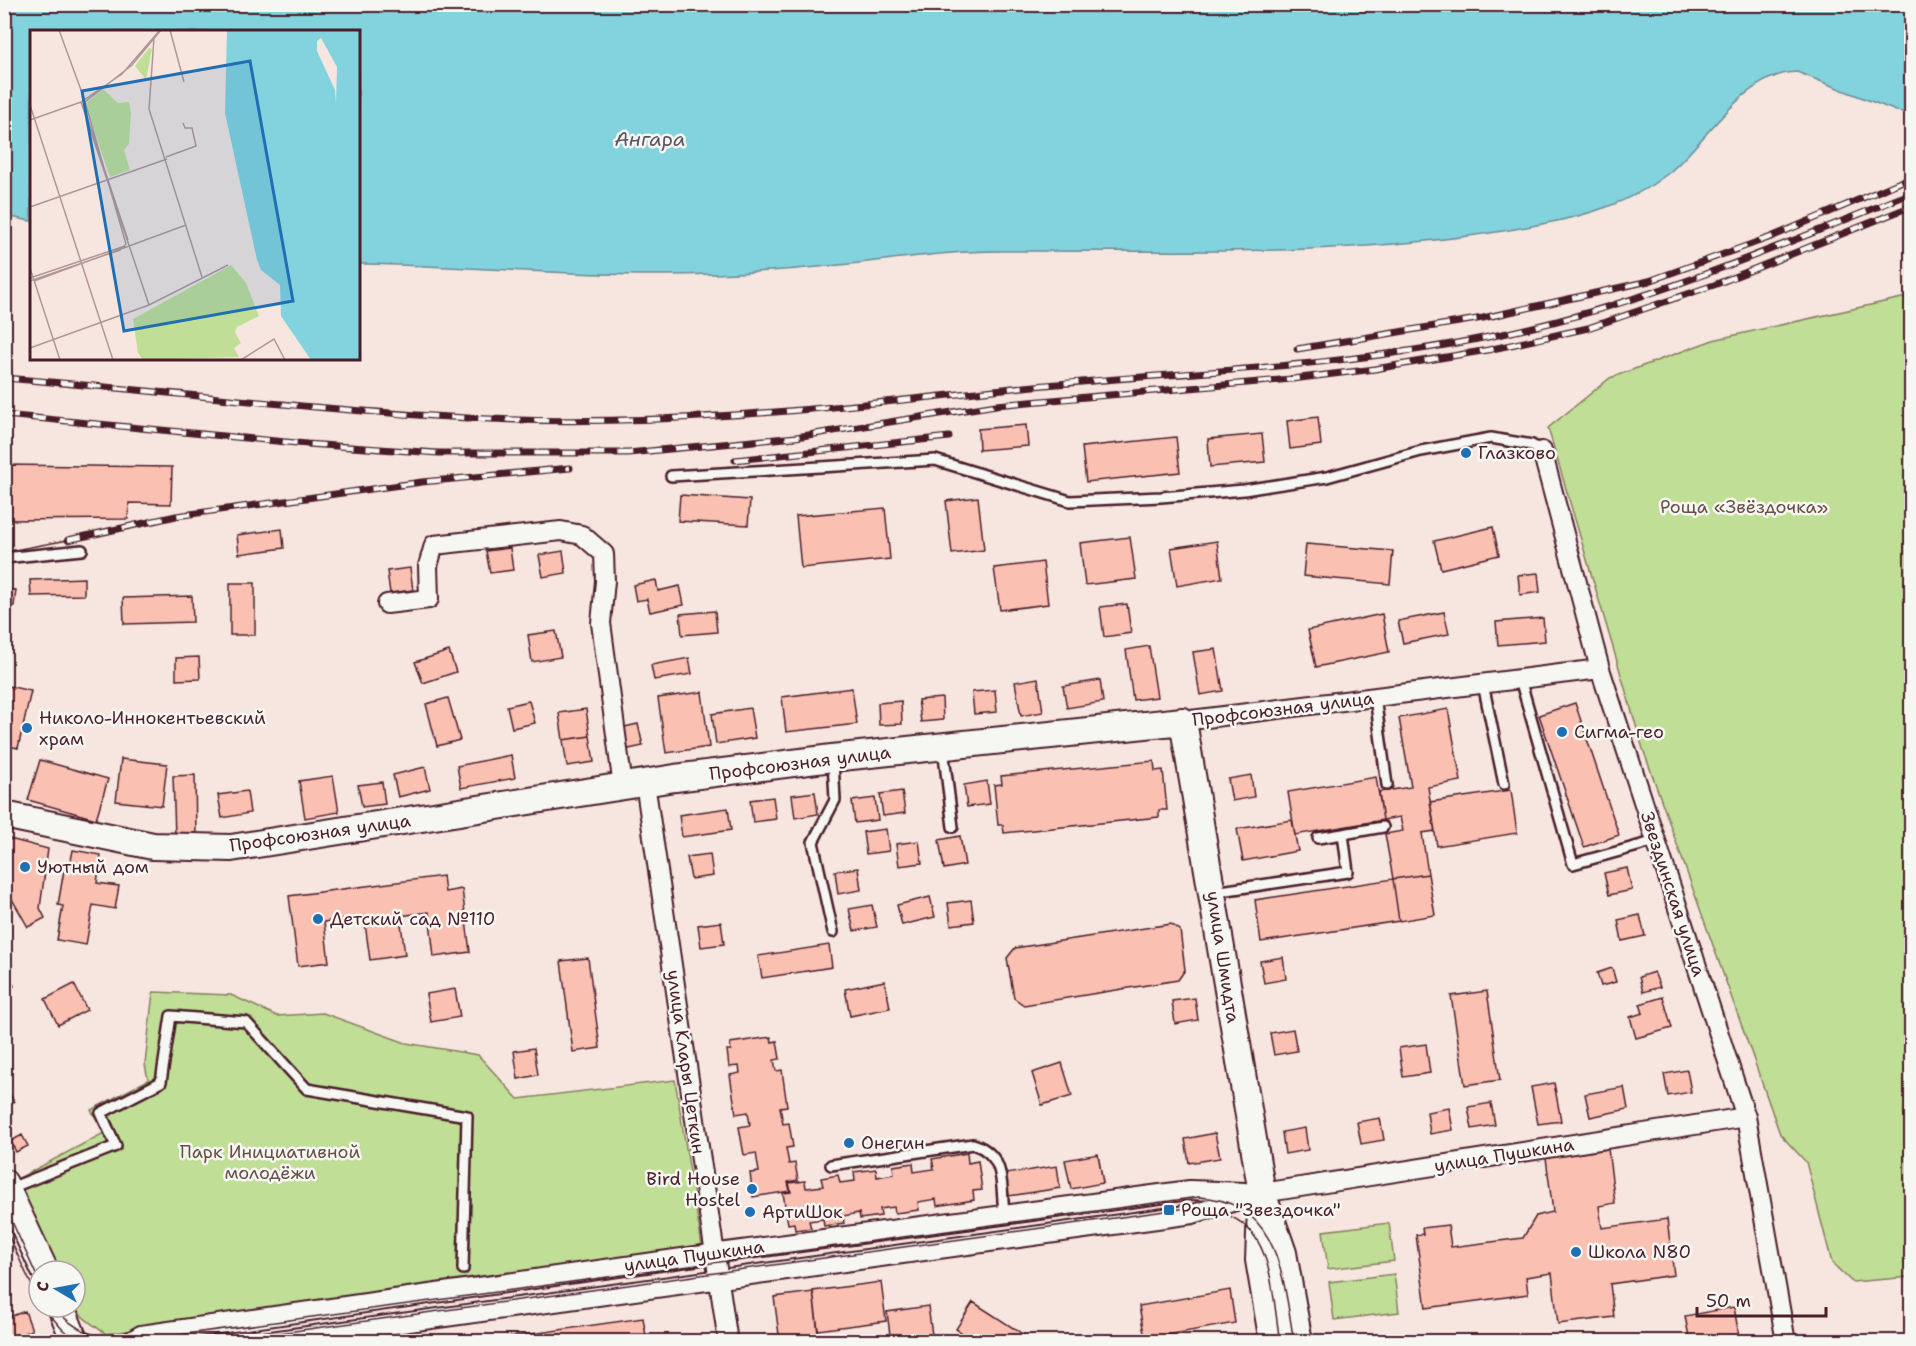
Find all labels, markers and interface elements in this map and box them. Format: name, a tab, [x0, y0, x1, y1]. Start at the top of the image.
inset map	[30, 30, 360, 360]
water label: Ангара	[615, 126, 685, 152]
place label: Глазково	[1478, 441, 1556, 465]
marker: Глазково	[1459, 446, 1473, 460]
park label: Роща «Звёздочка»	[1660, 495, 1828, 519]
street label: Профсоюзная улица	[1191, 686, 1375, 732]
place label: Николо-Иннокентьевский храм	[39, 706, 266, 751]
place label: Сигма-гео	[1574, 720, 1664, 744]
marker: Николо-Иннокентьевский храм	[20, 721, 34, 735]
marker: Сигма-гео	[1555, 725, 1569, 739]
street label: Профсоюзная улица	[708, 740, 892, 786]
street label: Профсоюзная улица	[228, 808, 412, 858]
street label: Звездинская улица	[1635, 808, 1711, 980]
place label: Уютный дом	[37, 855, 149, 879]
marker: Уютный дом	[18, 860, 32, 874]
street label: улица Шмидта	[1201, 889, 1245, 1025]
place label: Детский сад №110	[330, 907, 495, 931]
marker: Детский сад №110	[311, 912, 325, 926]
street label: улица Клары Цеткин	[661, 968, 711, 1156]
place label: Онегин	[861, 1131, 925, 1155]
street label: улица Пушкина	[1432, 1132, 1576, 1178]
marker: Онегин	[842, 1136, 856, 1150]
park label: Парк Инициативной молодёжи	[180, 1140, 360, 1185]
place label: Bird House Hostel	[646, 1167, 741, 1212]
marker: Bird House Hostel	[745, 1182, 759, 1196]
place label: Роща "Звездочка"	[1181, 1198, 1341, 1222]
place label: АртиШок	[762, 1200, 843, 1224]
marker: Роща "Звездочка"	[1162, 1203, 1176, 1217]
marker: АртиШок	[743, 1205, 757, 1219]
street label: улица Пушкина	[622, 1234, 766, 1278]
place label: Школа N80	[1588, 1240, 1691, 1264]
marker: Школа N80	[1569, 1245, 1583, 1259]
north arrow	[27, 1259, 87, 1319]
text: С	[32, 1280, 54, 1293]
scale bar	[1697, 1280, 1826, 1318]
text: 50 m	[1706, 1289, 1751, 1313]

